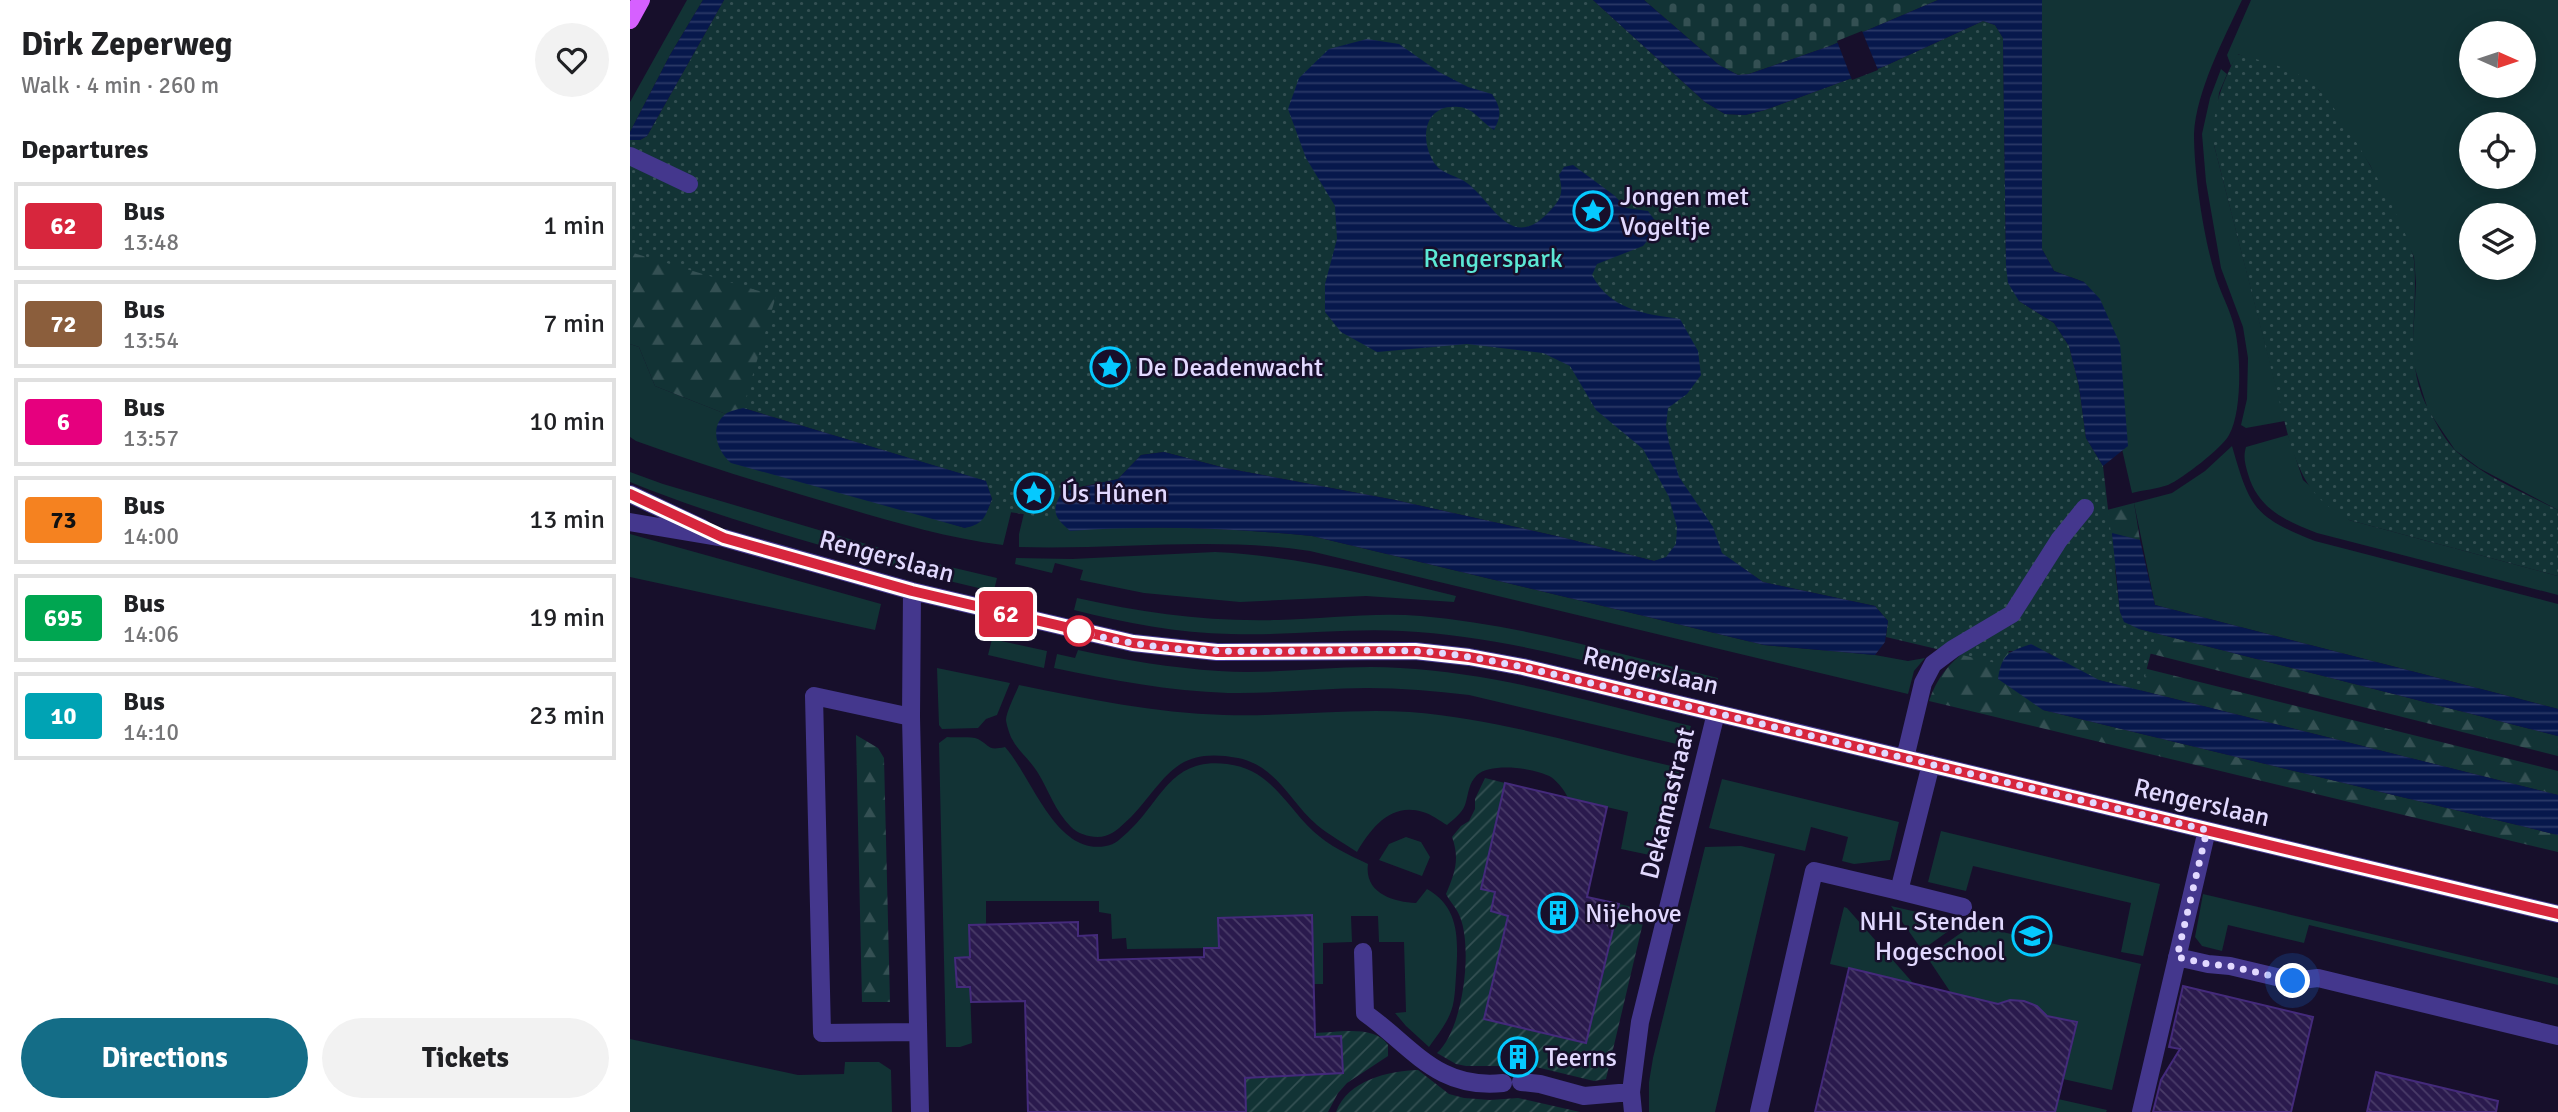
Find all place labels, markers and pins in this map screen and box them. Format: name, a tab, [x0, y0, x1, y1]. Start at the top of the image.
place label: Jongen met Vogeltje	[1620, 181, 1749, 243]
place icon: Jongen met Vogeltje	[1572, 190, 1614, 232]
place icon: De Deadenwacht	[1089, 346, 1131, 388]
place label: De Deadenwacht	[1137, 352, 1323, 384]
place icon: Ús Hûnen	[1013, 472, 1055, 514]
place label: Ús Hûnen	[1061, 478, 1168, 510]
unlabelled marker	[1064, 616, 1094, 646]
building icon: Nijehove	[1537, 892, 1579, 934]
place label: Nijehove	[1585, 898, 1682, 930]
place label: NHL Stenden Hogeschool	[1859, 906, 2005, 968]
school or university icon: NHL Stenden Hogeschool	[2011, 915, 2053, 957]
building icon: Teerns	[1497, 1036, 1539, 1078]
place label: Teerns	[1545, 1042, 1617, 1074]

